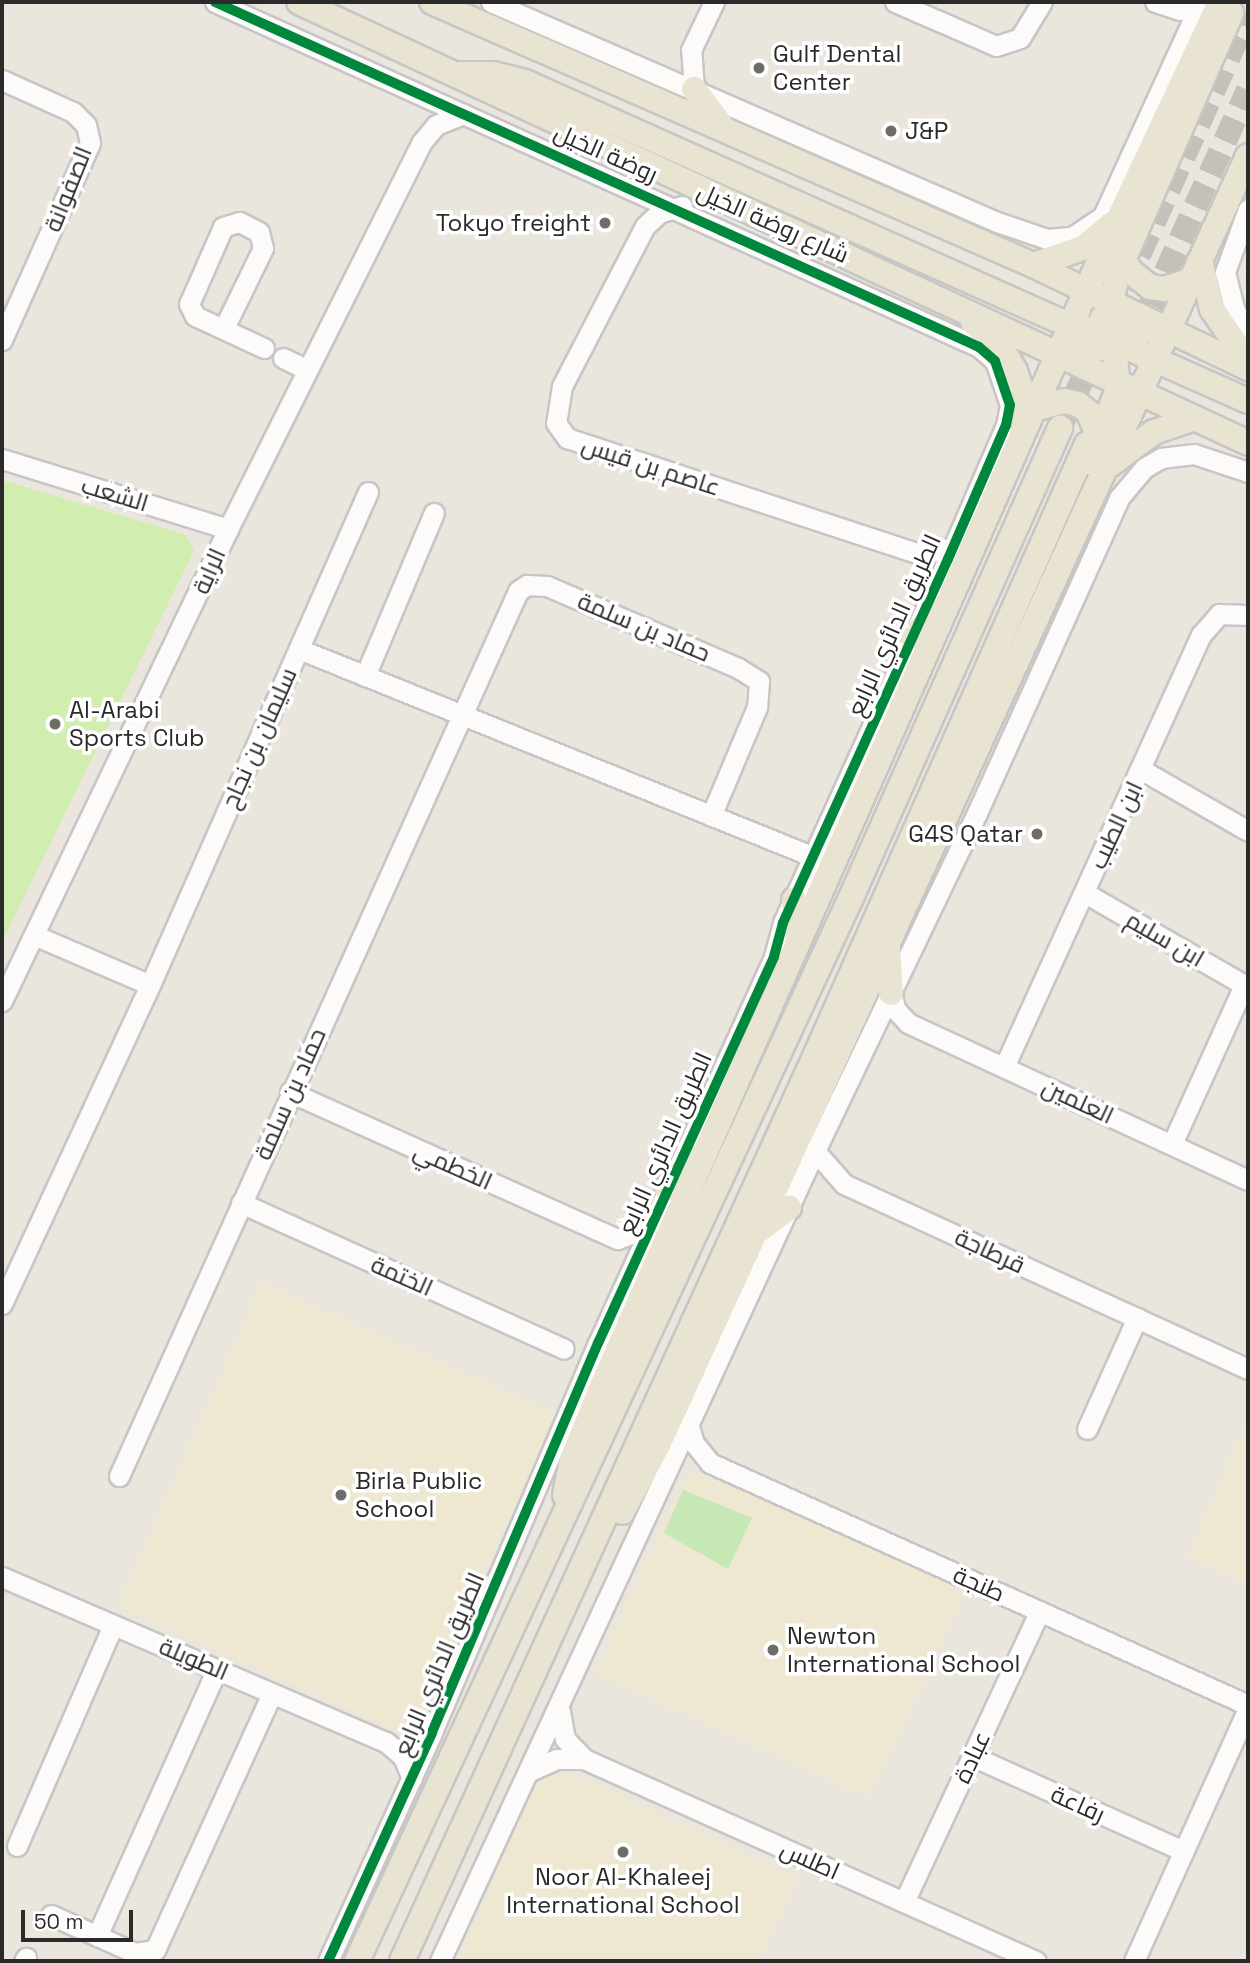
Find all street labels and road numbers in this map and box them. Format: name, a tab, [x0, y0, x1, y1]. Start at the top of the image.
street label: روضة الخيل	[550, 117, 662, 189]
street label: الصفوانة	[38, 142, 98, 236]
street label: شارع روضة الخيل	[693, 177, 853, 269]
street label: عاصم بن قيس	[578, 430, 724, 502]
street label: الشعب	[78, 470, 152, 518]
street label: الطريق الدائري الرابع	[841, 530, 947, 720]
street label: الراية	[186, 544, 232, 598]
street label: حماد بن سلمة	[573, 586, 715, 668]
street label: سليمان بن نجاح	[215, 663, 303, 813]
street label: ابن الطيب	[1083, 777, 1149, 873]
street label: ابن سليم	[1121, 905, 1209, 973]
street label: حماد بن سلمة	[248, 1024, 332, 1164]
street label: الطريق الدائري الرابع	[612, 1048, 718, 1238]
street label: العلمين	[1038, 1072, 1118, 1130]
street label: الخطمي	[409, 1136, 497, 1196]
street label: قرطاجة	[950, 1222, 1030, 1280]
street label: الختمة	[367, 1250, 437, 1302]
street label: طنجة	[949, 1560, 1009, 1608]
street label: الطريق الدائري الرابع	[387, 1568, 491, 1760]
street label: الطويلة	[155, 1632, 233, 1686]
street label: عبادة	[948, 1726, 996, 1788]
street label: رفاعة	[1047, 1779, 1109, 1829]
street label: اطلس	[776, 1834, 844, 1886]

